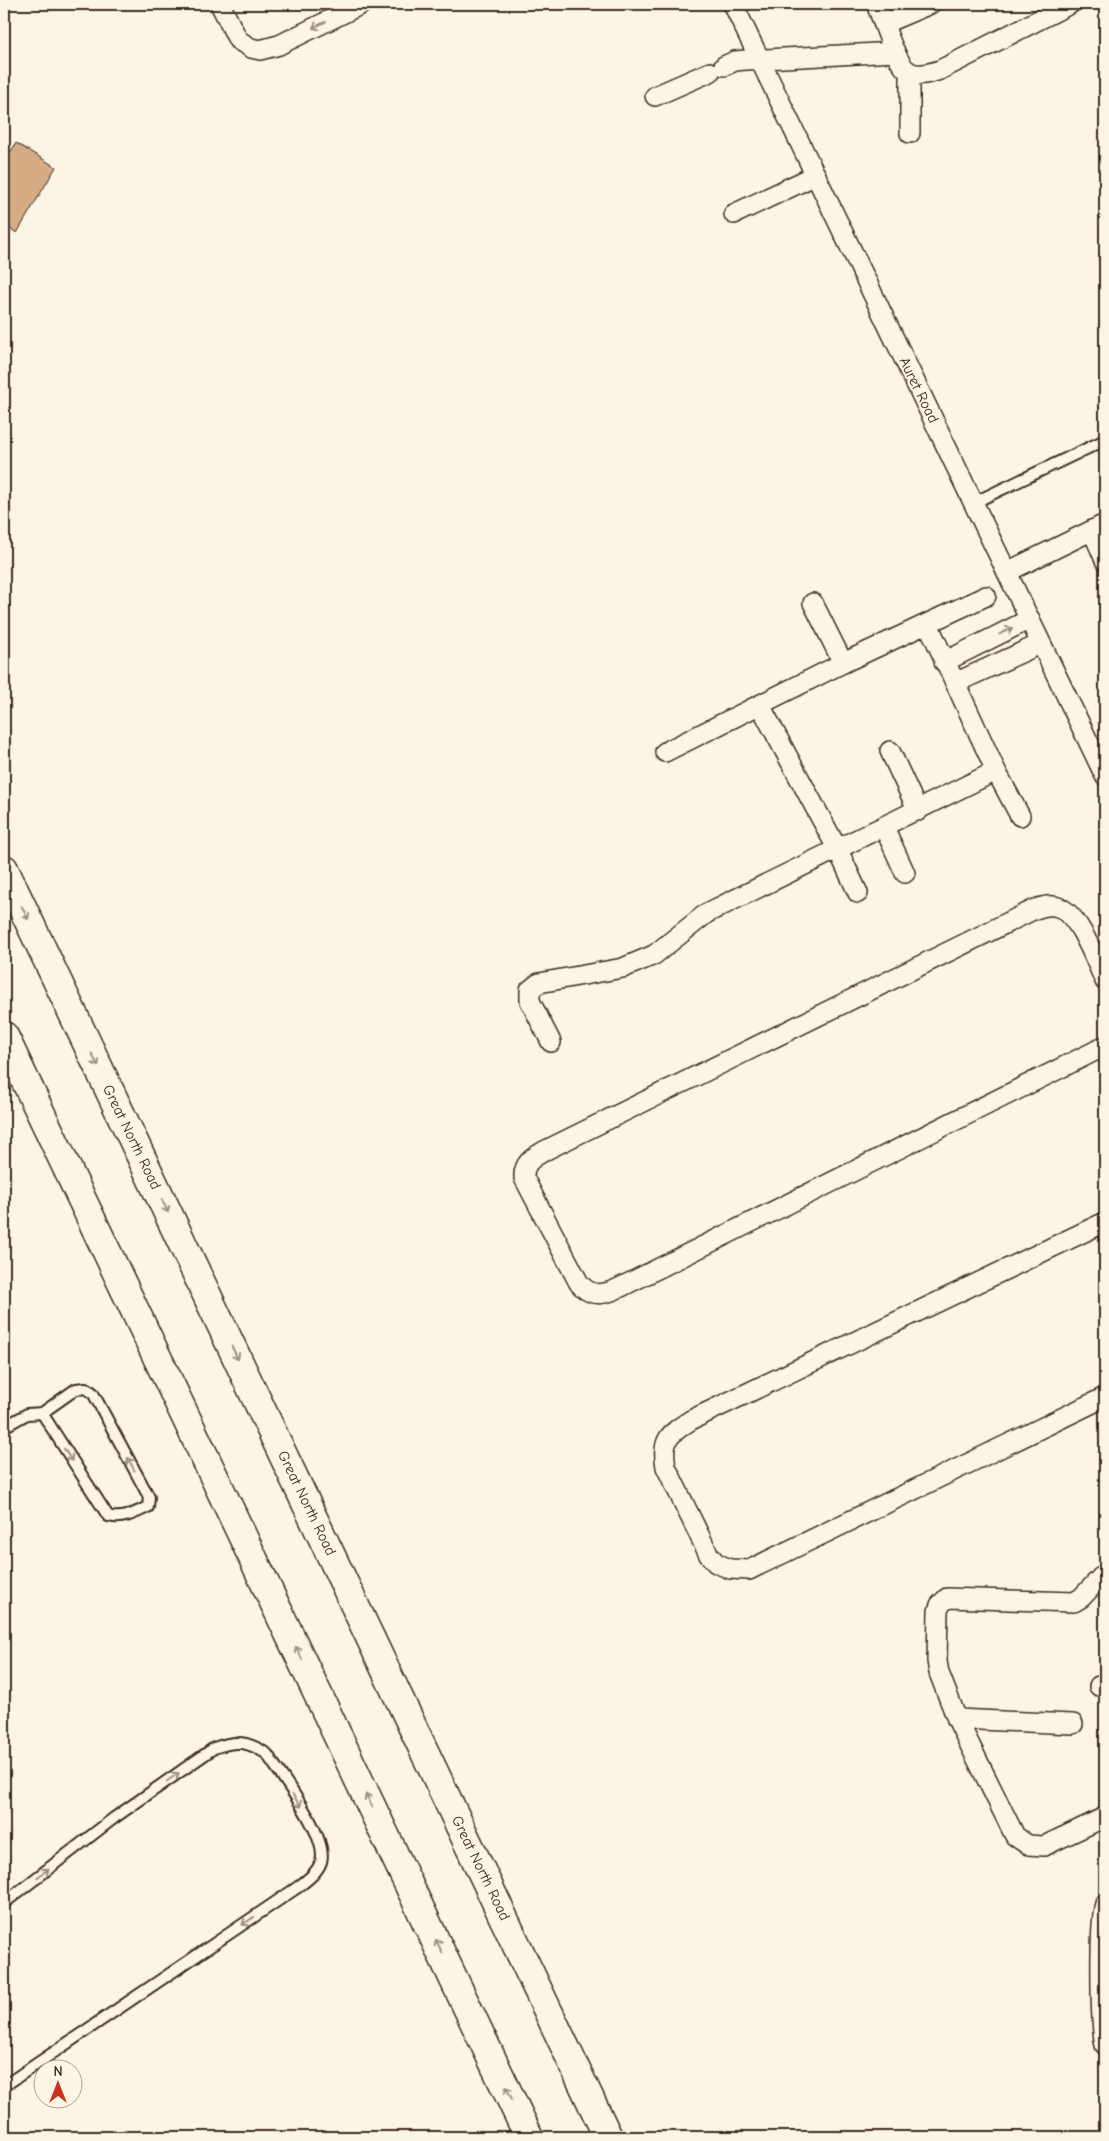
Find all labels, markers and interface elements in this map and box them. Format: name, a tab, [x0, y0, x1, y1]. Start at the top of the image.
one-way arrow	[312, 21, 327, 30]
street label: Auret Road	[895, 354, 943, 426]
one-way arrow	[998, 626, 1013, 636]
one-way arrow	[21, 905, 30, 920]
one-way arrow	[91, 1052, 100, 1067]
street label: Great North Road	[99, 1082, 165, 1192]
one-way arrow	[160, 1199, 170, 1214]
one-way arrow	[231, 1345, 240, 1360]
one-way arrow	[64, 1447, 74, 1461]
street label: Great North Road	[274, 1448, 340, 1558]
one-way arrow	[126, 1457, 135, 1472]
one-way arrow	[294, 1646, 303, 1661]
one-way arrow	[166, 1772, 180, 1782]
one-way arrow	[364, 1793, 373, 1808]
one-way arrow	[292, 1794, 302, 1808]
street label: Great North Road	[448, 1813, 514, 1923]
one-way arrow	[36, 1868, 49, 1879]
one-way arrow	[241, 1916, 255, 1926]
one-way arrow	[434, 1939, 443, 1954]
north arrow	[32, 2058, 82, 2108]
text: N	[53, 2063, 63, 2080]
one-way arrow	[503, 2086, 513, 2101]

